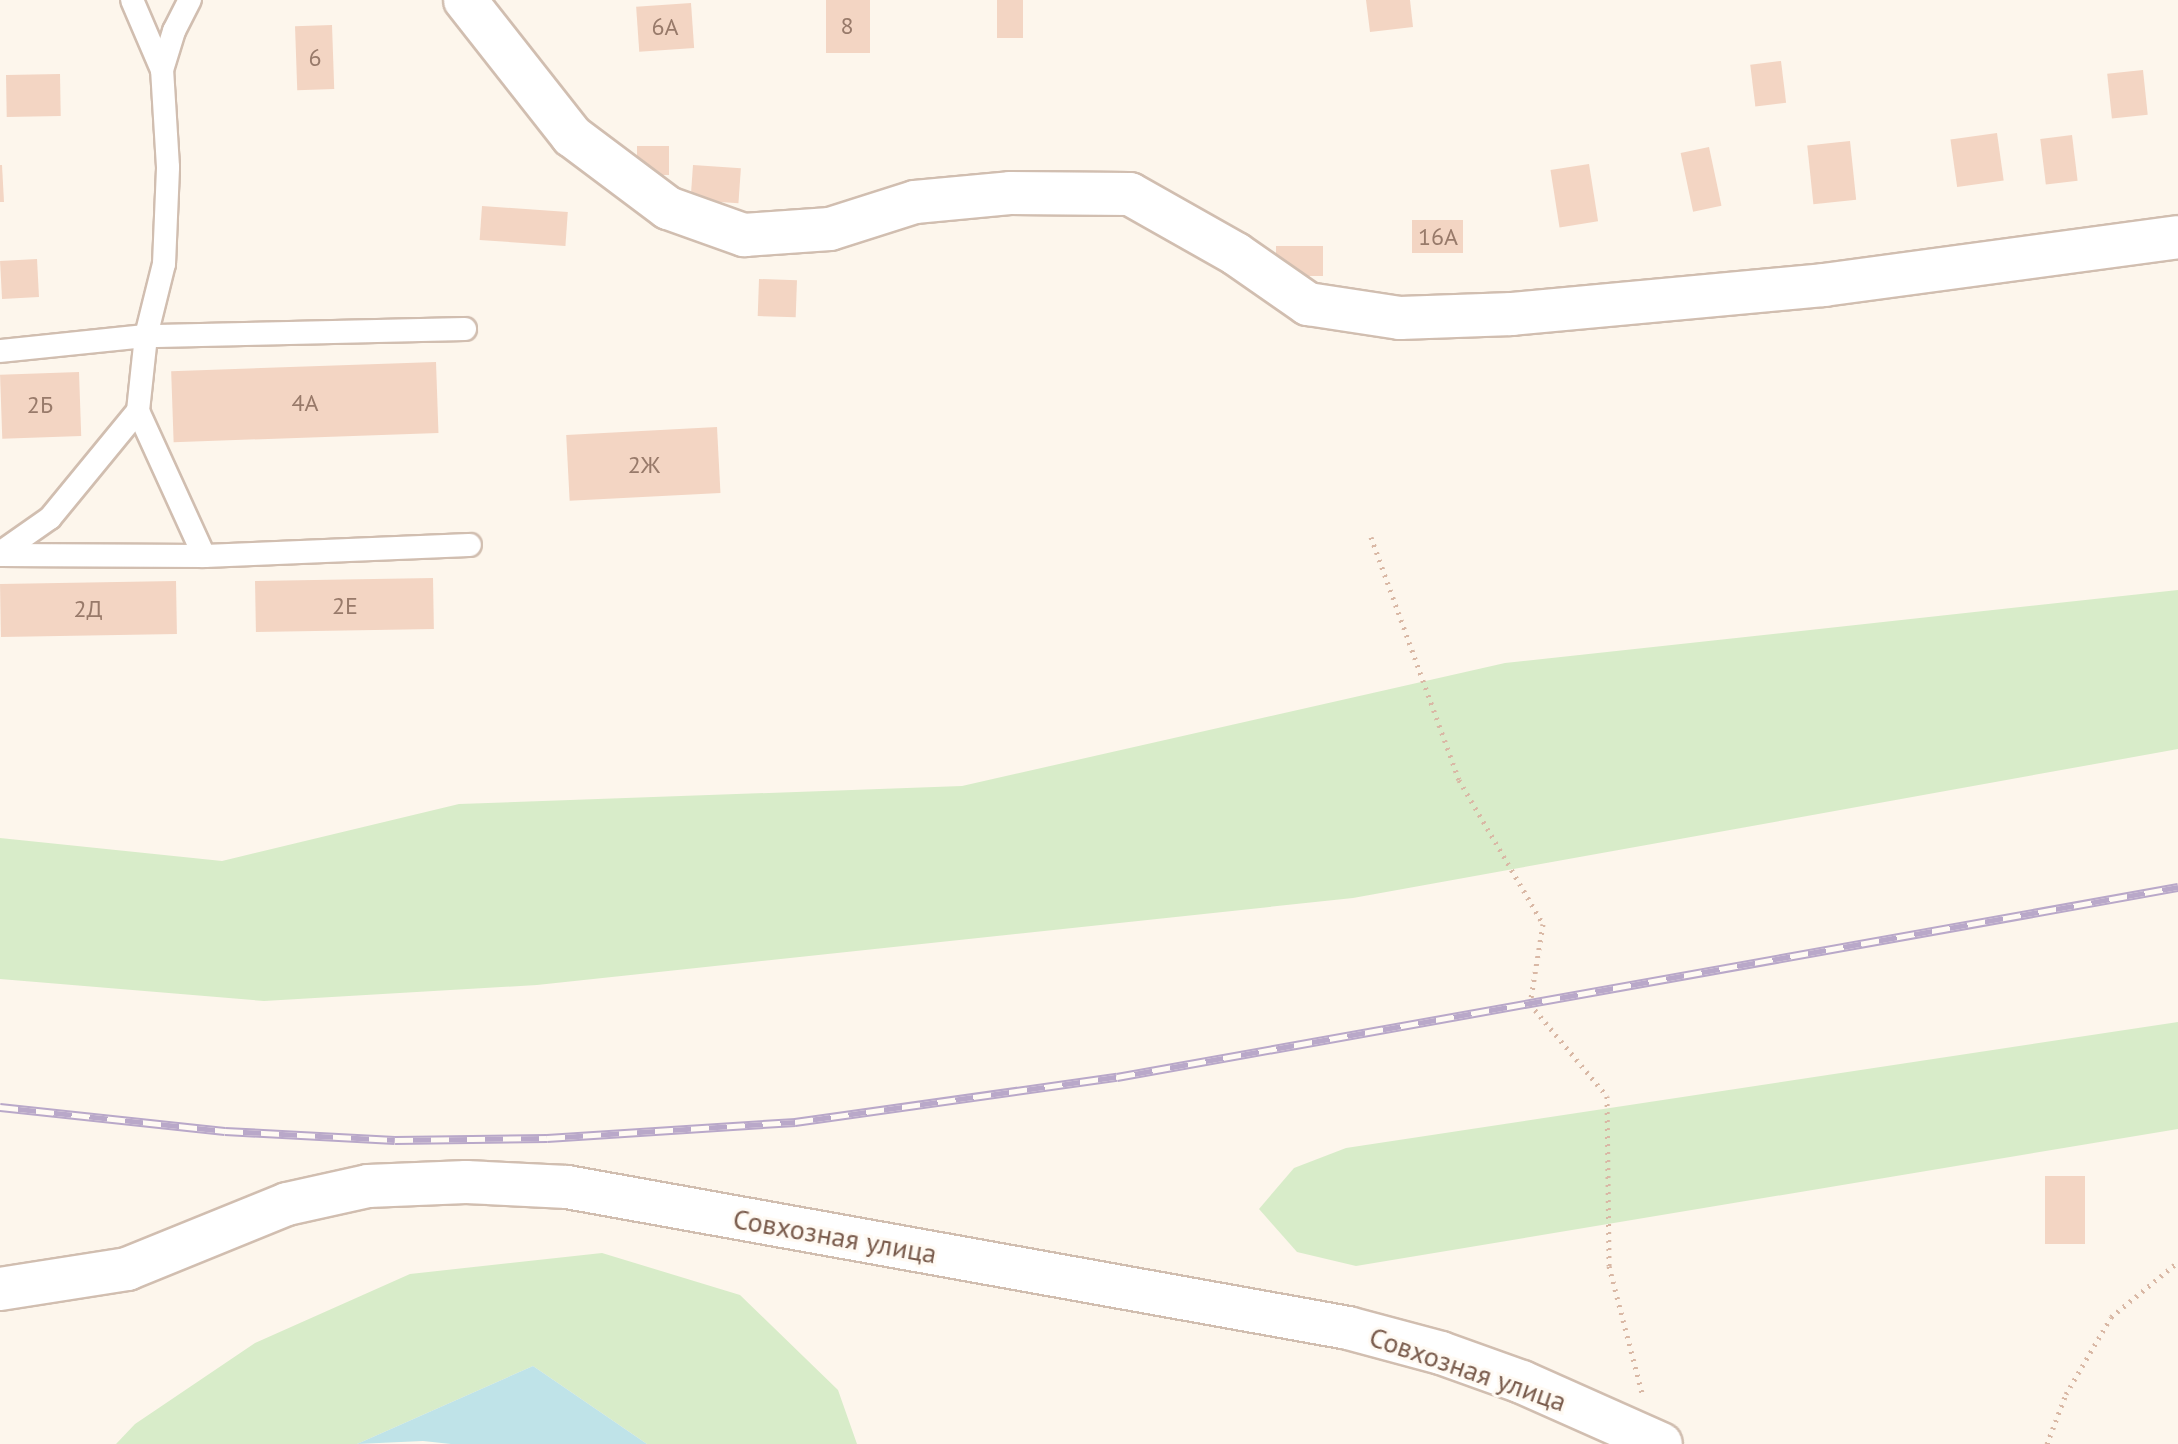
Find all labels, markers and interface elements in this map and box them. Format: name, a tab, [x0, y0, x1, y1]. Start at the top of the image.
house number: 8	[840, 12, 854, 40]
house number: 6А	[651, 13, 679, 41]
house number: 6	[308, 44, 322, 72]
house number: 16А	[1418, 223, 1458, 251]
house number: 4А	[291, 389, 319, 417]
house number: 2Б	[27, 391, 53, 419]
house number: 2Ж	[628, 451, 660, 479]
house number: 2Е	[332, 592, 358, 620]
house number: 2Д	[73, 595, 103, 623]
street label: Совхозная улица	[731, 1202, 939, 1270]
street label: Совхозная улица	[1365, 1320, 1571, 1418]

